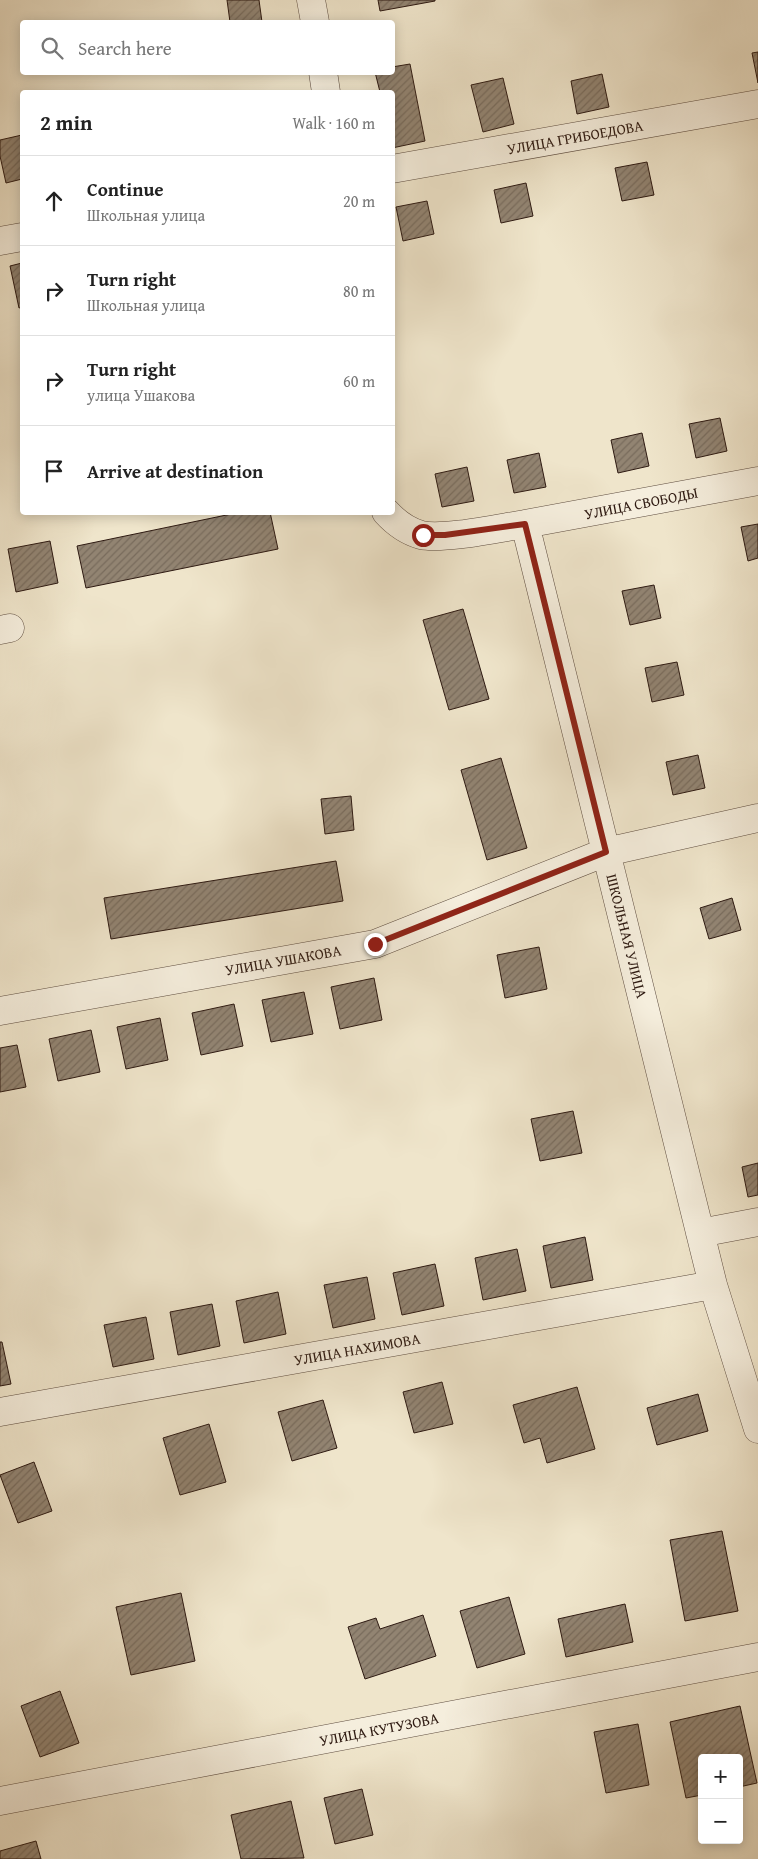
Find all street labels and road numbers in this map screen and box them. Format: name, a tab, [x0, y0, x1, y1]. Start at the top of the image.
street label: УЛИЦА ГРИБОЕДОВА	[505, 115, 645, 159]
street label: УЛИЦА СВОБОДЫ	[582, 482, 700, 524]
street label: ШКОЛЬНАЯ УЛИЦА	[601, 872, 653, 1000]
street label: УЛИЦА УШАКОВА	[223, 939, 343, 981]
street label: УЛИЦА НАХИМОВА	[292, 1328, 422, 1370]
street label: УЛИЦА КУТУЗОВА	[318, 1707, 440, 1751]

